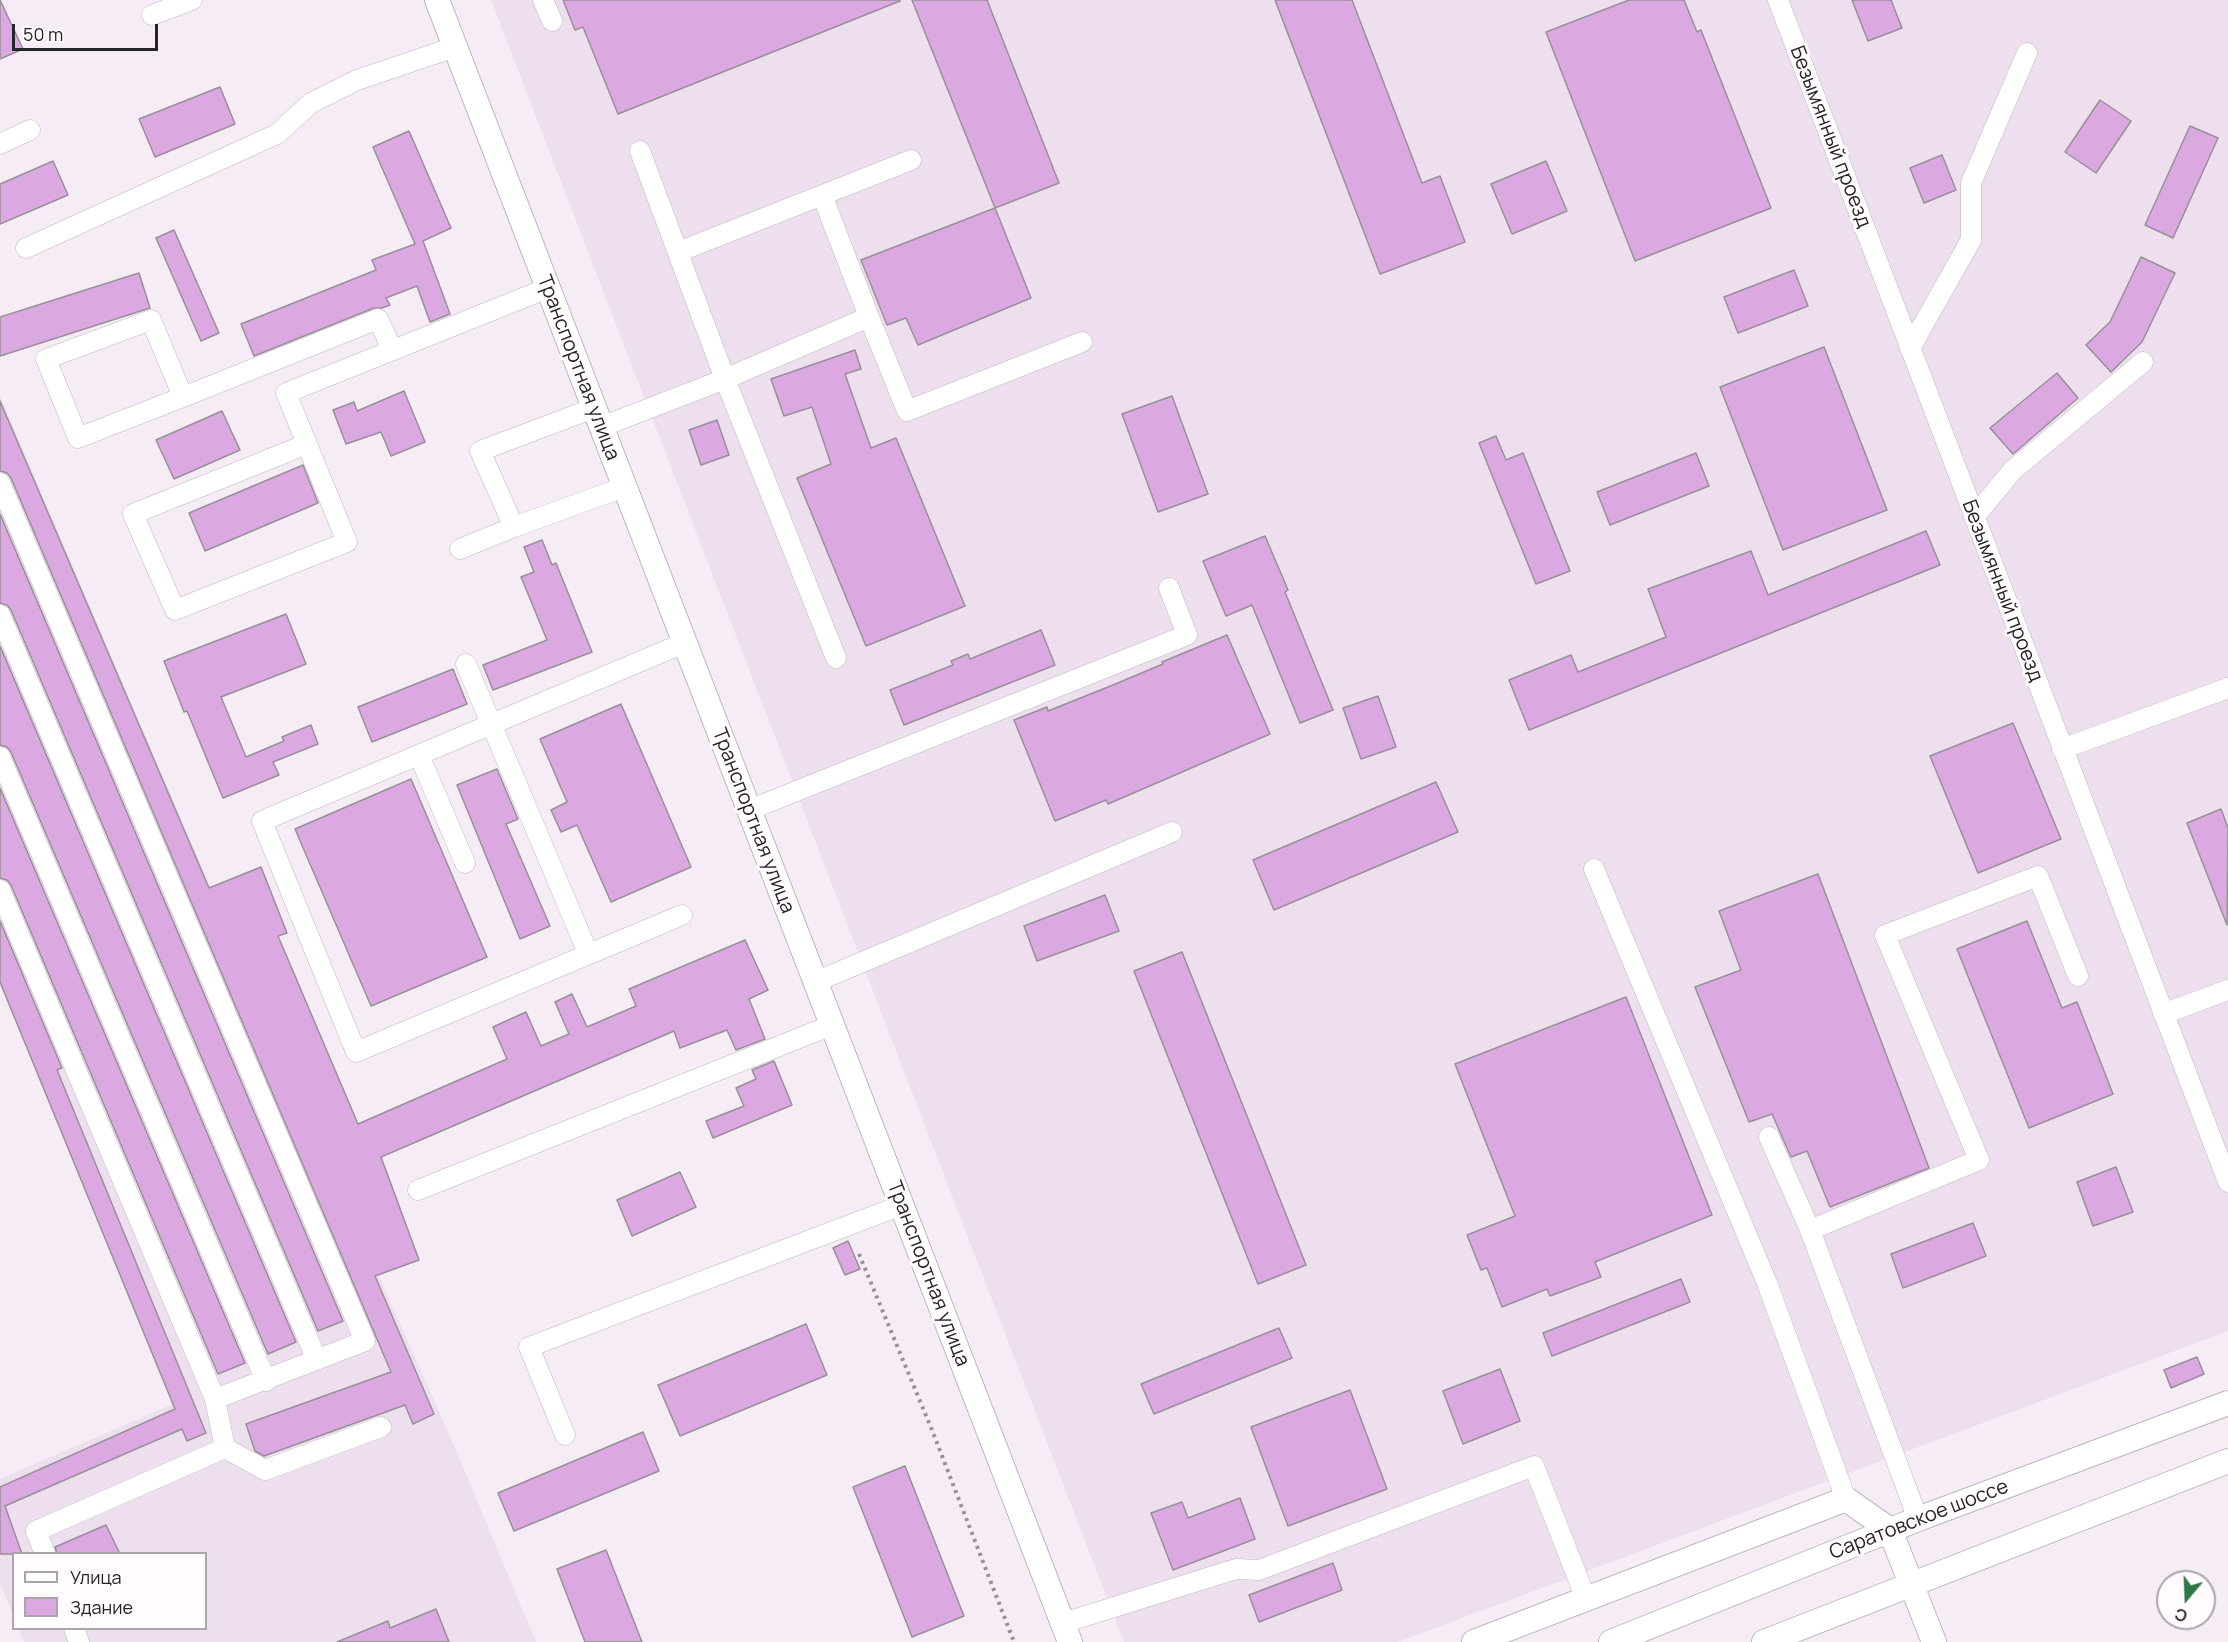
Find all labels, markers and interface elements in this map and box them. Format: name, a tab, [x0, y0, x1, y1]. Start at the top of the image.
scale bar	[15, 12, 160, 50]
text: 50 m	[23, 22, 63, 46]
street label: Безымянный проезд	[1784, 43, 1876, 231]
street label: Транспортная улица	[532, 272, 624, 464]
street label: Безымянный проезд	[1956, 497, 2048, 685]
street label: Транспортная улица	[707, 725, 799, 917]
street label: Транспортная улица	[882, 1178, 974, 1370]
street label: Саратовское шоссе	[1826, 1475, 2012, 1565]
legend	[12, 1552, 207, 1630]
text: Улица	[70, 1565, 122, 1589]
north arrow	[2156, 1570, 2216, 1630]
text: Здание	[70, 1595, 133, 1619]
text: С	[2172, 1603, 2190, 1627]

